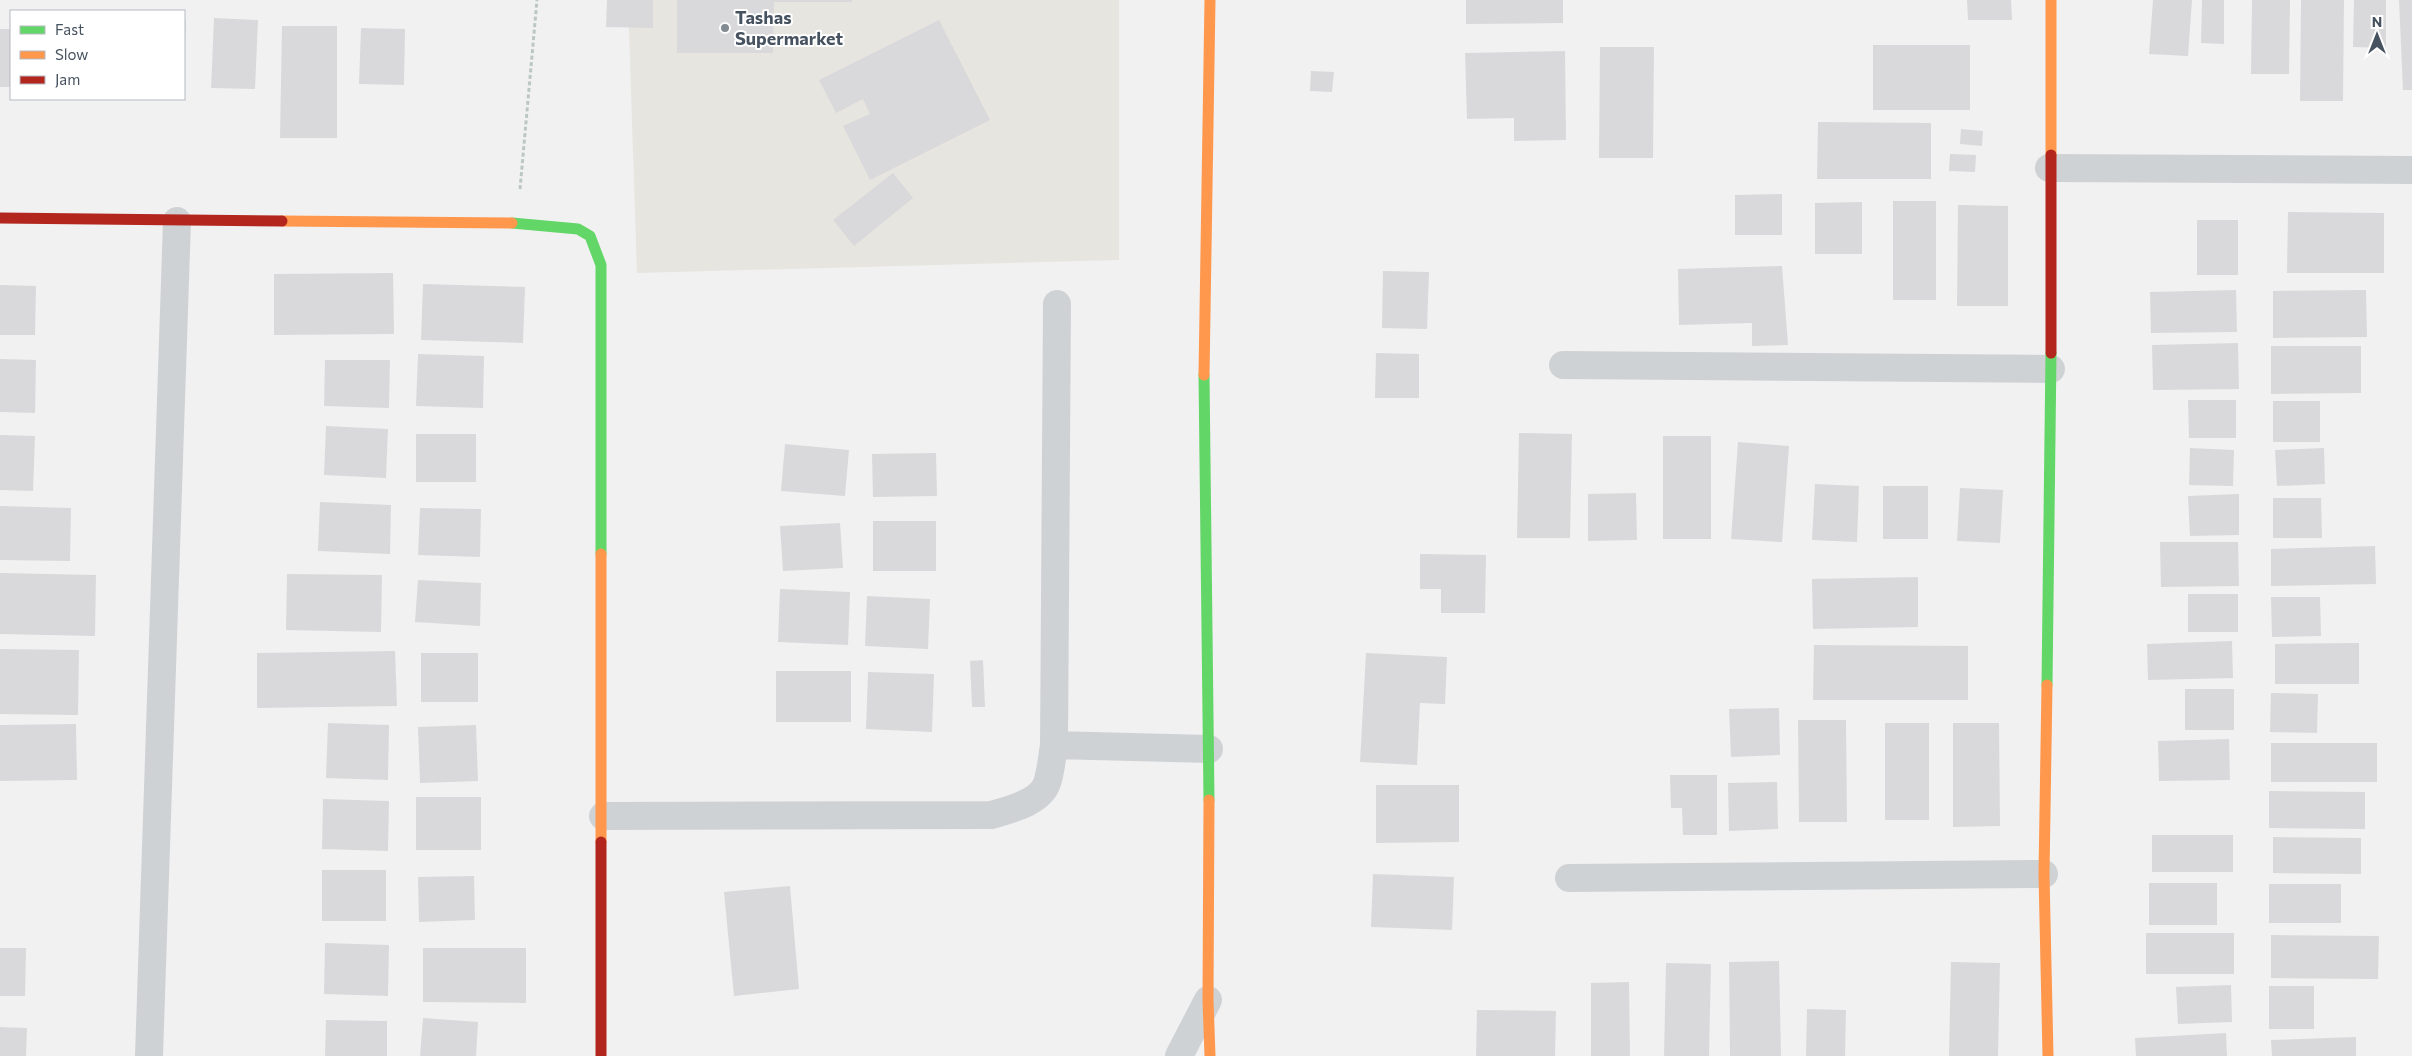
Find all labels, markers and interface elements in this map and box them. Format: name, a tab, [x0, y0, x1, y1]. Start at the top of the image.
place label: Tashas Supermarket	[735, 6, 844, 49]
legend	[10, 10, 185, 100]
north arrow	[2352, 10, 2402, 60]
text: N	[2372, 13, 2382, 30]
text: Fast	[55, 20, 84, 38]
marker: Tashas Supermarket	[719, 22, 731, 34]
text: Slow	[55, 45, 88, 63]
text: Jam	[55, 70, 80, 88]

